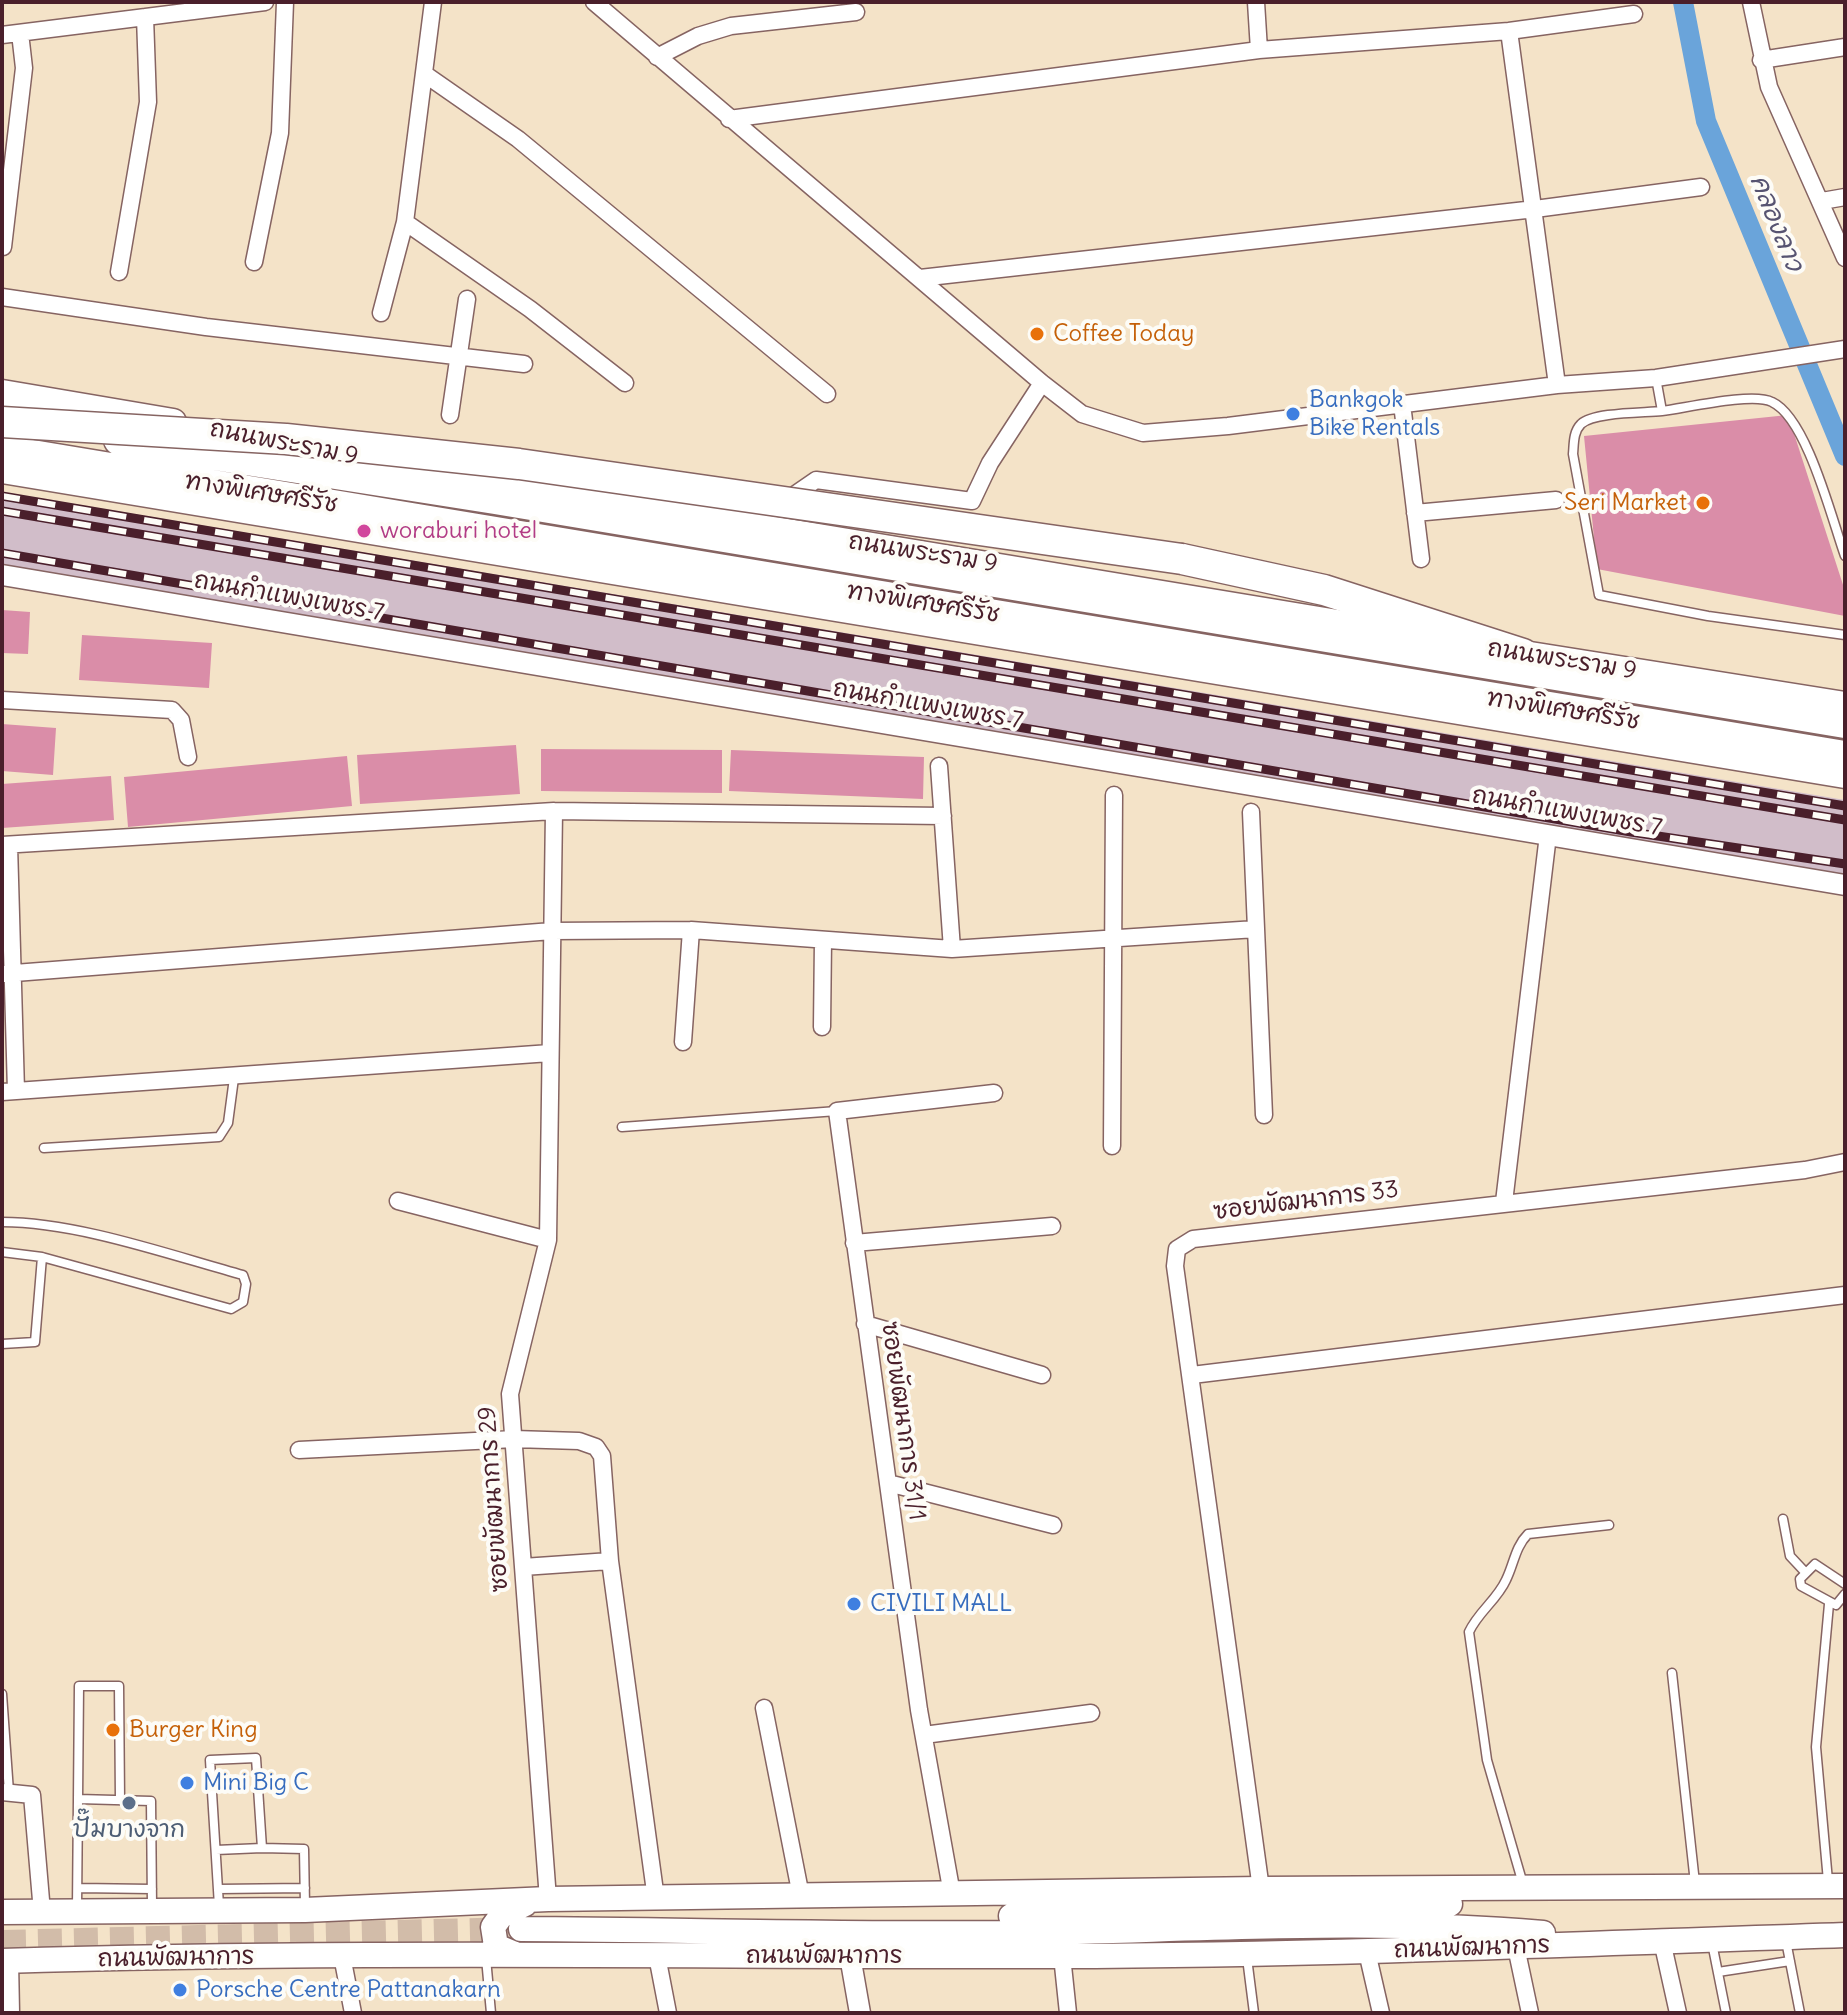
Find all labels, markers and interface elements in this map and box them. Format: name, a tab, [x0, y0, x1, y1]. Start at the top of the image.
water label: คลองลาว	[1743, 170, 1809, 276]
place label: Coffee Today	[1053, 320, 1194, 348]
marker: Coffee Today	[1028, 325, 1046, 343]
place label: Bankgok Bike Rentals	[1309, 386, 1440, 442]
marker: Bankgok Bike Rentals	[1284, 405, 1302, 423]
street label: ถนนพระราม 9	[207, 414, 361, 472]
street label: ทางพิเศษศรีรัช	[182, 467, 340, 519]
place label: Seri Market	[1564, 489, 1687, 517]
marker: Seri Market	[1694, 494, 1712, 512]
place label: woraburi hotel	[380, 517, 537, 545]
marker: woraburi hotel	[355, 522, 373, 540]
street label: ถนนพระราม 9	[846, 527, 1000, 579]
street label: ถนนกำแพงเพชร 7	[192, 566, 386, 628]
street label: ทางพิเศษศรีรัช	[844, 577, 1002, 629]
street label: ถนนพระราม 9	[1485, 634, 1639, 686]
street label: ถนนกำแพงเพชร 7	[831, 674, 1025, 736]
street label: ทางพิเศษศรีรัช	[1484, 684, 1642, 736]
street label: ถนนกำแพงเพชร 7	[1470, 781, 1664, 843]
street label: ซอยพัฒนาการ 33	[1212, 1175, 1400, 1227]
street label: ซอยพัฒนาการ 31/1	[875, 1320, 931, 1522]
street label: ซอยพัฒนาการ 29	[473, 1405, 515, 1593]
place label: CIVILI MALL	[870, 1590, 1012, 1618]
marker: CIVILI MALL	[845, 1595, 863, 1613]
place label: Burger King	[129, 1716, 258, 1744]
marker: Burger King	[104, 1721, 122, 1739]
place label: Mini Big C	[203, 1769, 309, 1797]
marker: Mini Big C	[178, 1774, 196, 1792]
marker: ปั๊มบางจาก	[120, 1794, 138, 1812]
place label: ปั๊มบางจาก	[73, 1816, 185, 1844]
street label: ถนนพัฒนาการ	[1393, 1931, 1551, 1965]
street label: ถนนพัฒนาการ	[97, 1942, 255, 1974]
street label: ถนนพัฒนาการ	[746, 1942, 902, 1970]
place label: Porsche Centre Pattanakarn	[196, 1976, 501, 2004]
marker: Porsche Centre Pattanakarn	[171, 1981, 189, 1999]

